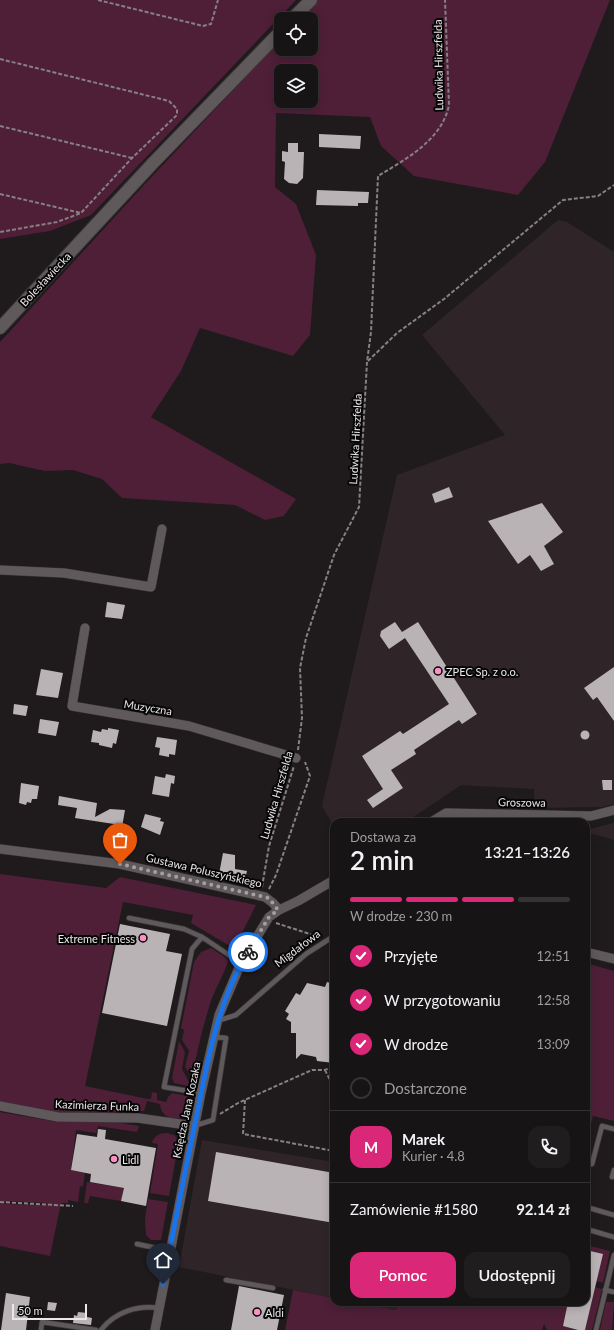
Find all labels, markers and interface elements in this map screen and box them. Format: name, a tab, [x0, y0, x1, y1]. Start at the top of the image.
map controls	[274, 12, 318, 108]
button: locate	[274, 12, 318, 56]
street label: Ludwika Hirszfelda	[431, 19, 445, 111]
button: layers	[274, 64, 318, 108]
street label: Bolesławiecka	[17, 249, 73, 309]
street label: Ludwika Hirszfelda	[346, 393, 364, 485]
place label: ZPEC Sp. z o.o.	[446, 665, 518, 678]
marker: ZPEC Sp. z o.o.	[433, 666, 443, 676]
street label: Muzyczna	[123, 697, 173, 717]
street label: Ludwika Hirszfelda	[257, 749, 295, 841]
street label: Groszowa	[498, 795, 546, 809]
pin	[103, 823, 137, 864]
icon: bag	[109, 829, 131, 851]
text: Dostawa za	[350, 829, 416, 845]
text: 13:21–13:26	[484, 843, 570, 861]
text: 2 min	[350, 844, 414, 876]
street label: Gustawa Poluszyńskiego	[145, 850, 263, 890]
text: W drodze · 230 m	[350, 908, 452, 924]
street label: Migdałowa	[272, 927, 322, 969]
place label: Extreme Fitness	[58, 932, 135, 945]
courier	[228, 932, 268, 972]
marker: Extreme Fitness	[138, 933, 148, 943]
icon: bike	[237, 941, 259, 963]
icon: check	[350, 945, 372, 967]
text: Przyjęte	[384, 947, 438, 965]
text: 12:51	[537, 948, 570, 964]
icon: check	[350, 989, 372, 1011]
text: W przygotowaniu	[384, 991, 501, 1009]
text: 12:58	[537, 992, 570, 1008]
icon: check	[350, 1033, 372, 1055]
text: W drodze	[384, 1035, 448, 1053]
text: 13:09	[537, 1036, 570, 1052]
street label: Księdza Jana Kozaka	[169, 1061, 203, 1159]
text: Dostarczone	[384, 1079, 467, 1097]
street label: Kazimierza Funka	[55, 1097, 139, 1113]
button: phone	[528, 1126, 570, 1168]
text: Marek	[402, 1130, 445, 1148]
text: M	[364, 1138, 378, 1156]
text: Kurier · 4.8	[402, 1148, 465, 1164]
place label: Lidl	[122, 1153, 139, 1166]
marker: Lidl	[109, 1154, 119, 1164]
text: Zamówienie #1580	[350, 1200, 478, 1218]
text: 92.14 zł	[516, 1200, 570, 1218]
pin	[146, 1243, 180, 1284]
icon: home	[152, 1249, 174, 1271]
button: Pomoc	[350, 1252, 456, 1298]
button: Udostępnij	[464, 1252, 570, 1298]
scale bar	[12, 1302, 87, 1321]
text: 50 m	[18, 1304, 43, 1317]
place label: Aldi	[265, 1306, 284, 1319]
marker: Aldi	[252, 1307, 262, 1317]

